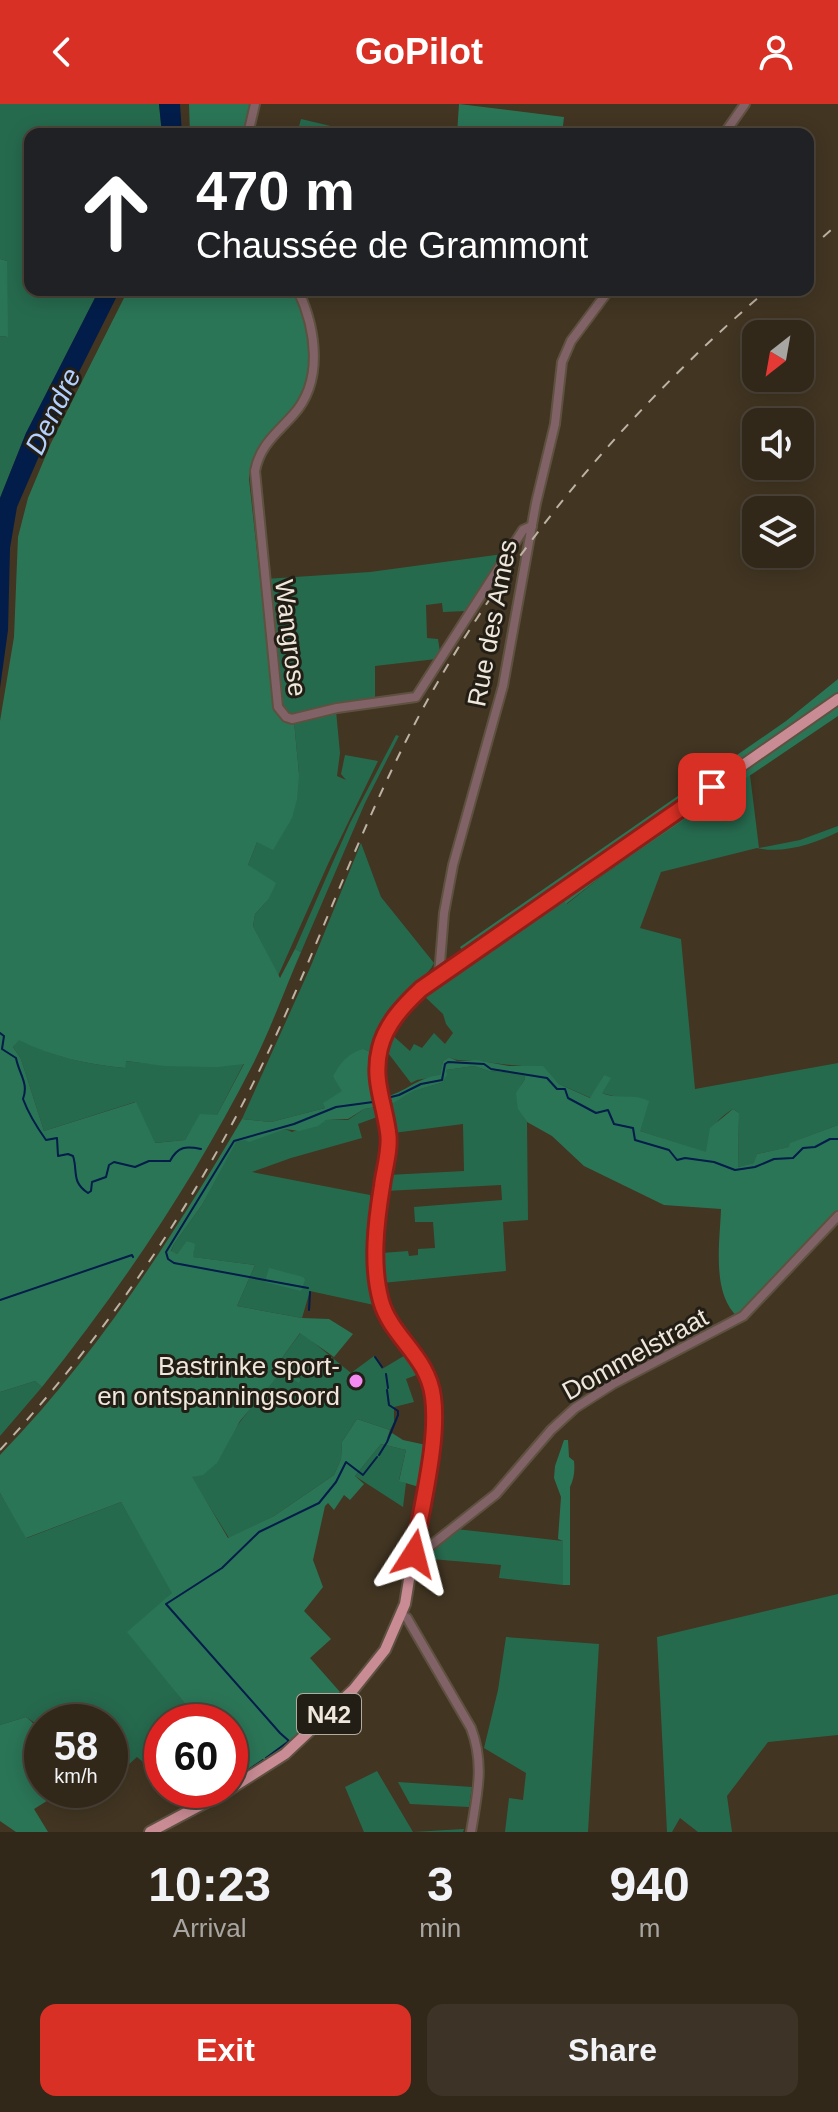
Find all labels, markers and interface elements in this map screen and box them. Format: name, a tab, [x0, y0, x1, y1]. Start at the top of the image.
icon: back	[40, 30, 84, 74]
icon: person	[754, 30, 798, 74]
text: GoPilot	[355, 31, 483, 72]
text: 470 m	[196, 159, 355, 222]
icon: ahead	[64, 160, 168, 264]
text: Chaussée de Grammont	[196, 225, 588, 266]
north arrow	[742, 320, 814, 392]
map controls	[742, 320, 814, 568]
water label: Dendre	[19, 363, 87, 459]
button: sound	[742, 408, 814, 480]
button: layers	[742, 496, 814, 568]
street label: Rue des Ames	[461, 537, 523, 709]
street label: Wangrose	[269, 578, 313, 698]
pin	[678, 753, 746, 821]
icon: arrive	[690, 765, 734, 809]
street label: Dommelstraat	[557, 1301, 714, 1406]
place label: Bastrinke sport- en ontspanningsoord	[97, 1351, 340, 1411]
marker: Bastrinke sport- en ontspanningsoord	[347, 1372, 365, 1390]
position arrow	[372, 1512, 456, 1596]
road number: N42	[297, 1694, 361, 1734]
speed limit sign: 60	[144, 1704, 248, 1808]
text: 58	[54, 1724, 98, 1768]
text: km/h	[54, 1765, 98, 1787]
text: 10:23	[148, 1858, 271, 1911]
text: 3	[427, 1858, 454, 1911]
text: 940	[610, 1858, 690, 1911]
text: Arrival	[173, 1913, 247, 1943]
text: min	[419, 1913, 461, 1943]
text: m	[639, 1913, 660, 1943]
button: Exit	[40, 2004, 411, 2096]
button: Share	[427, 2004, 798, 2096]

